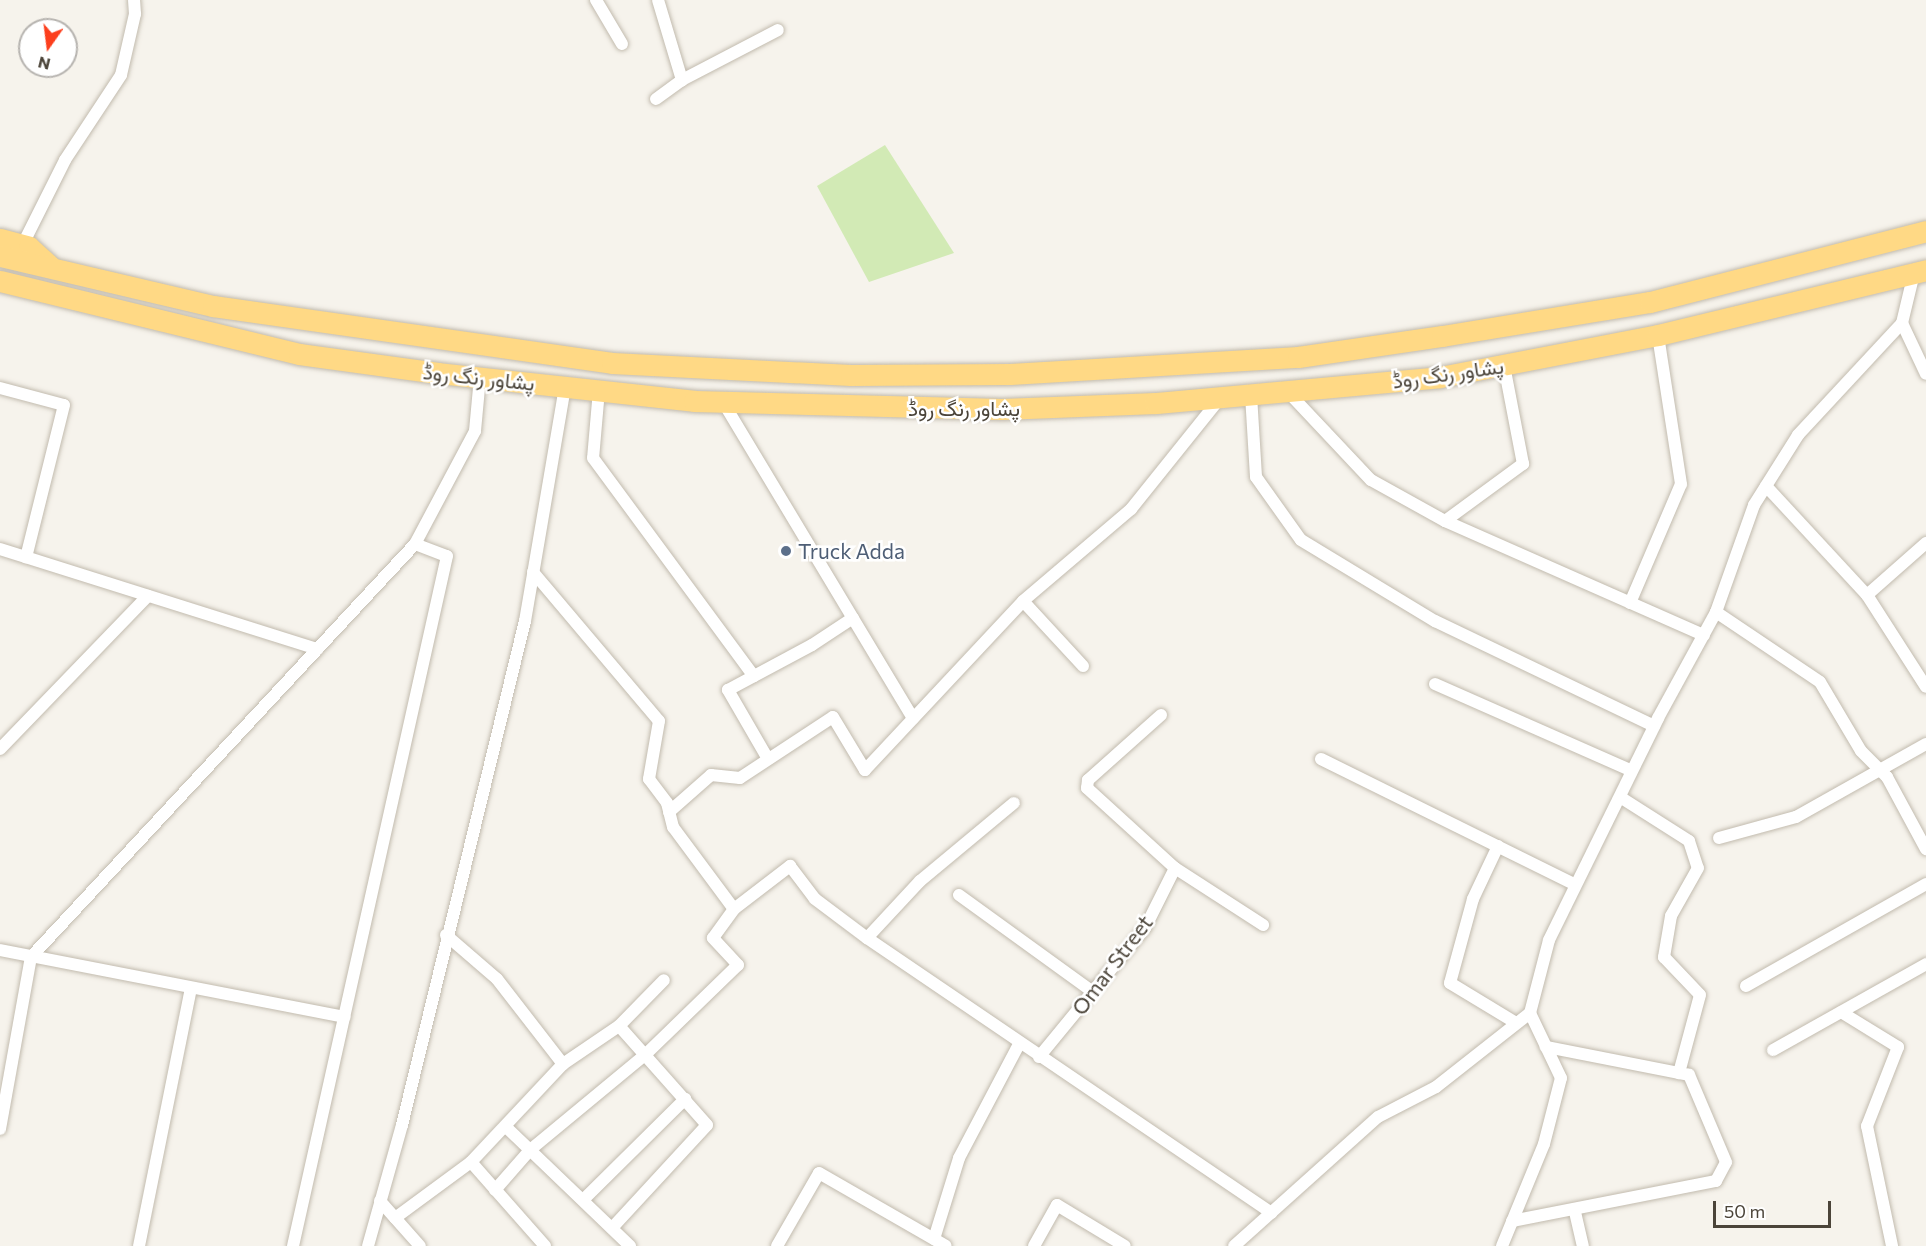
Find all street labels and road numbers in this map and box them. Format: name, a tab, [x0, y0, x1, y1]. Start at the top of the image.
street label: پشاور رنگ روڈ	[1391, 353, 1505, 393]
street label: پشاور رنگ روڈ	[422, 359, 536, 395]
street label: پشاور رنگ روڈ	[908, 395, 1020, 421]
street label: Omar Street	[1066, 910, 1158, 1020]

